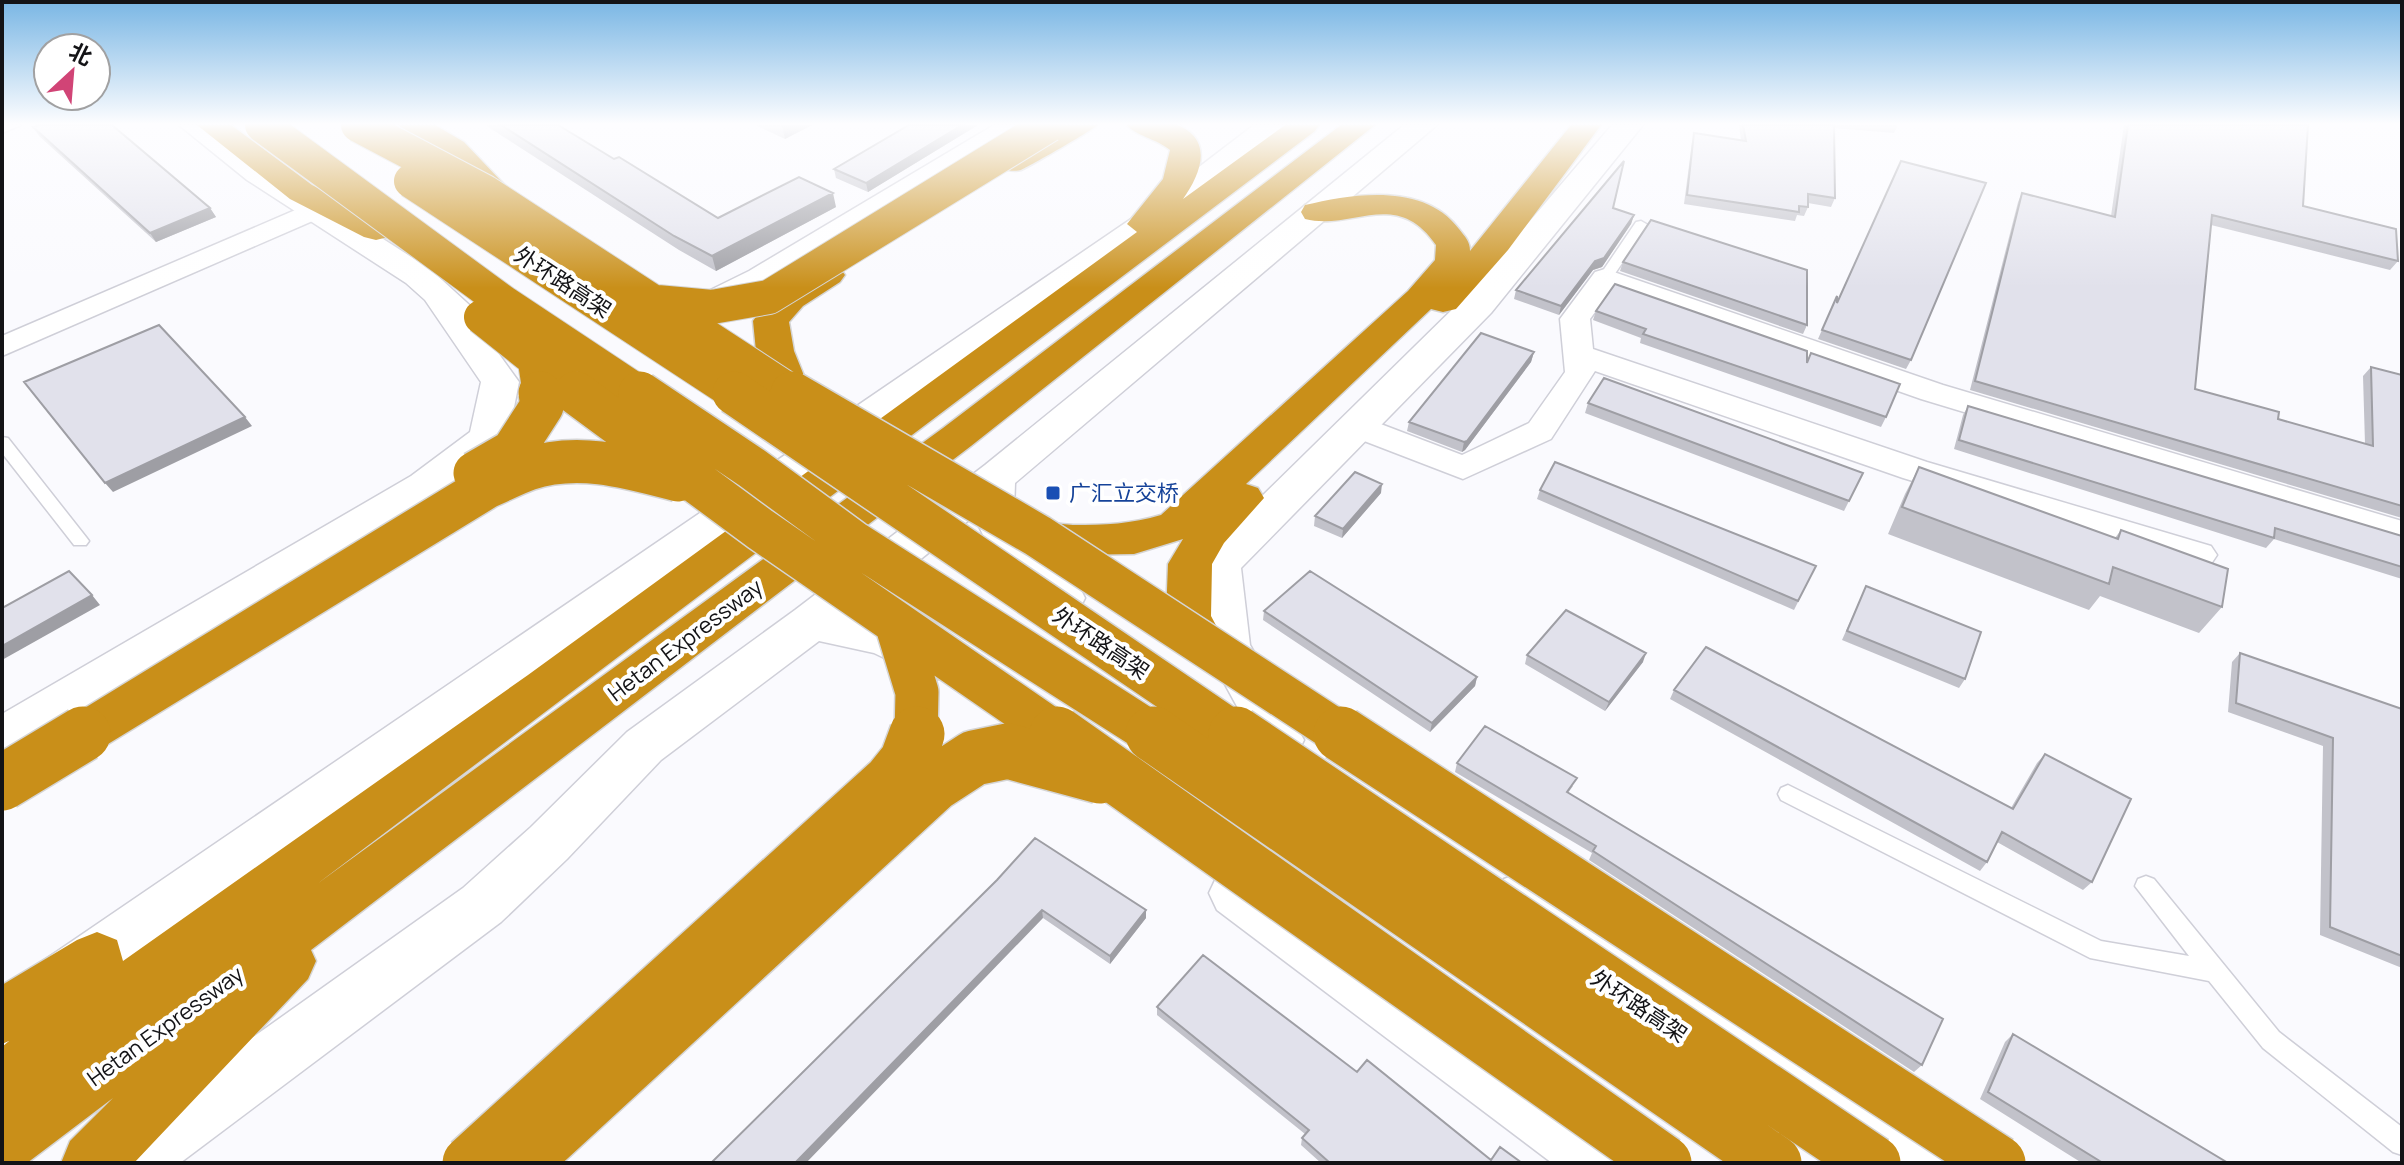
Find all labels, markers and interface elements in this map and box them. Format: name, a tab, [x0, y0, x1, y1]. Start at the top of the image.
north arrow	[32, 32, 112, 112]
text: 北	[64, 36, 97, 72]
street label: 外环路高架	[509, 239, 617, 325]
place label: 广汇立交桥	[1069, 478, 1179, 508]
marker: 广汇立交桥	[1044, 484, 1062, 502]
street label: Hetan Expressway	[602, 572, 769, 708]
street label: 外环路高架	[1047, 600, 1155, 686]
street label: Hetan Expressway	[81, 959, 249, 1093]
street label: 外环路高架	[1585, 963, 1693, 1049]

